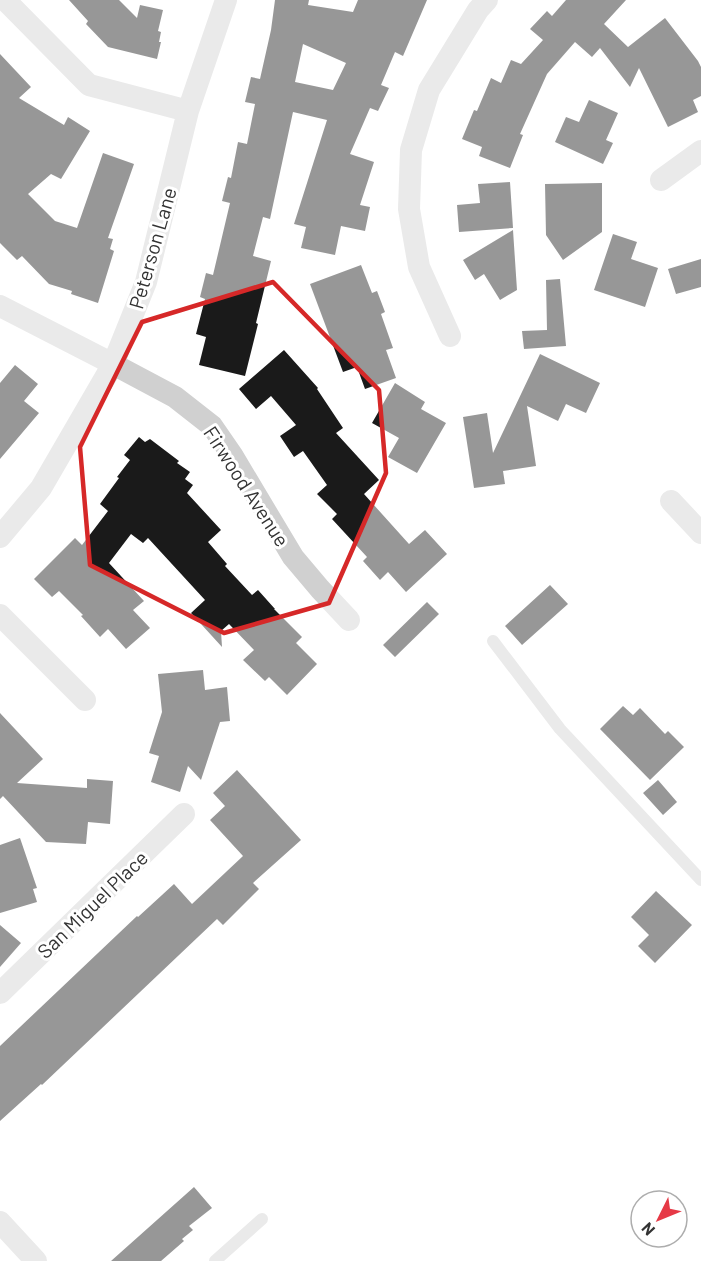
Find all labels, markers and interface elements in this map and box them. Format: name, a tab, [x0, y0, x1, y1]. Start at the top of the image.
street label: Peterson Lane	[123, 185, 181, 311]
street label: Firwood Avenue	[199, 421, 295, 551]
street label: San Miguel Place	[32, 845, 152, 963]
north arrow	[629, 1189, 689, 1249]
text: N	[637, 1219, 658, 1240]

